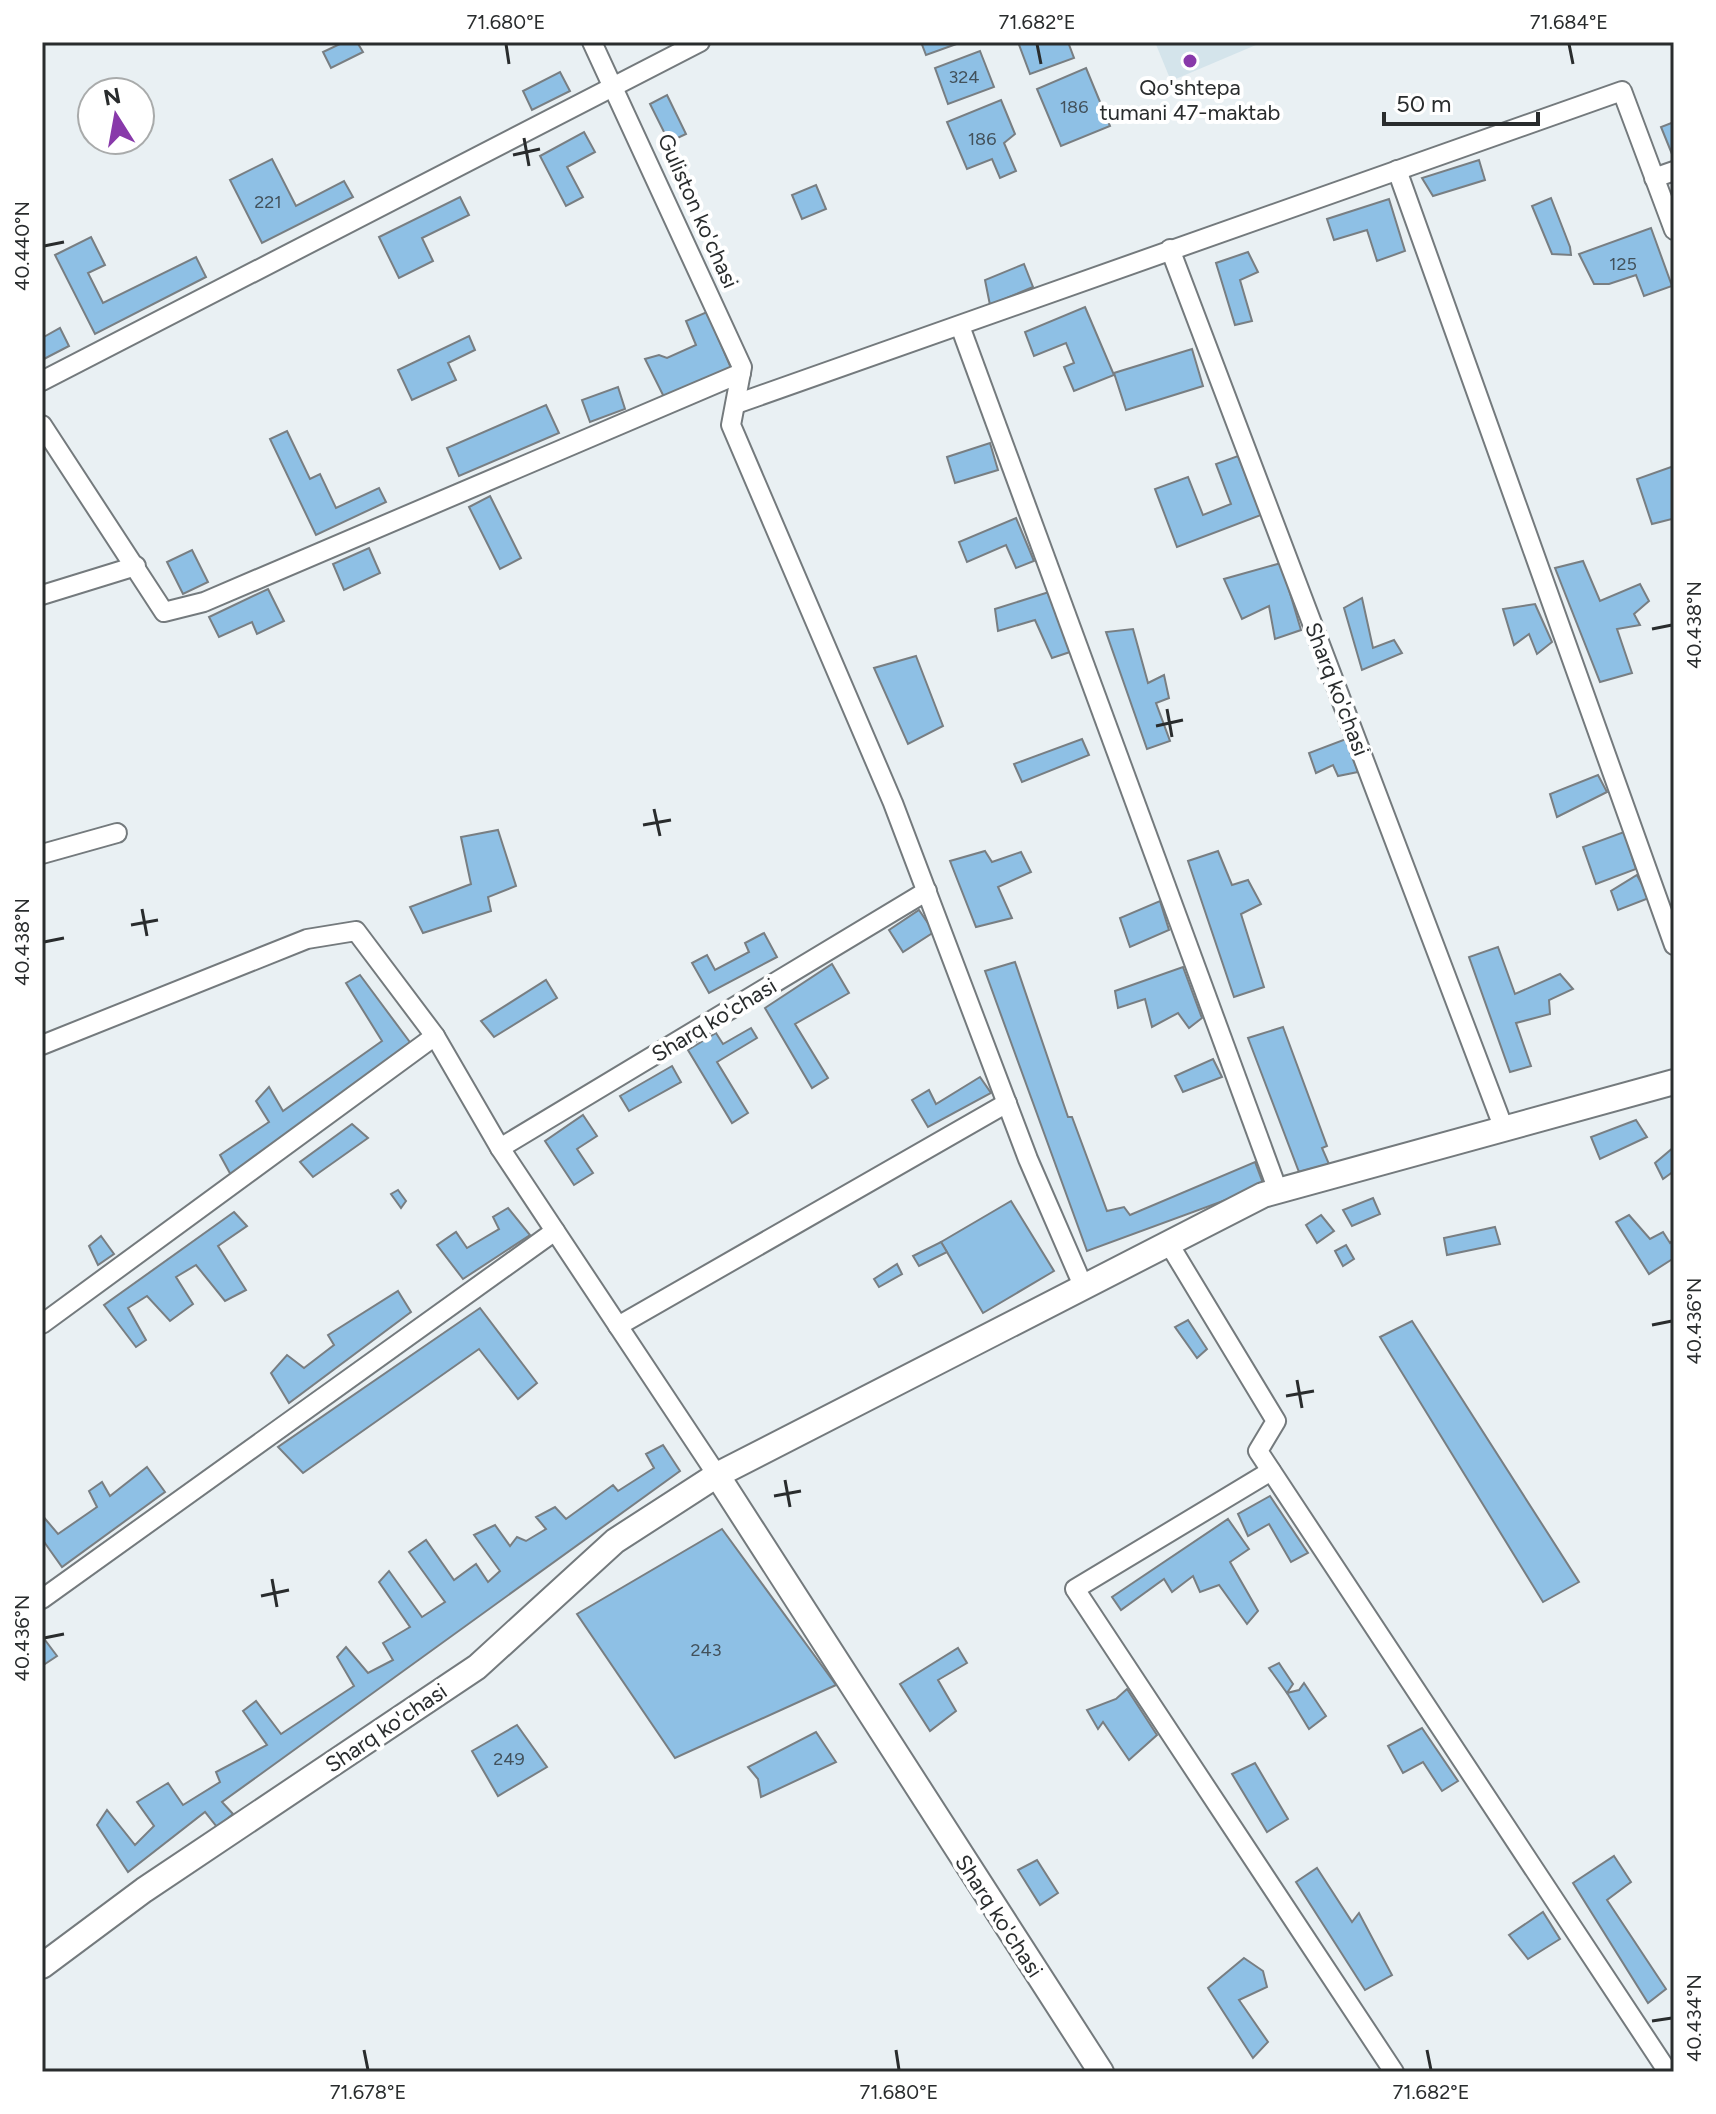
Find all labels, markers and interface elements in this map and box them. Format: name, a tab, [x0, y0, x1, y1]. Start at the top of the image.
text: 71.680°E	[467, 10, 545, 34]
text: 71.682°E	[998, 10, 1076, 34]
text: 71.684°E	[1530, 10, 1608, 34]
marker: Qo'shtepa tumani 47-maktab	[1181, 52, 1199, 70]
house number: 324	[948, 66, 980, 88]
place label: Qo'shtepa tumani 47-maktab	[1100, 74, 1280, 126]
north arrow	[76, 76, 156, 156]
scale bar	[1384, 76, 1538, 126]
text: N	[101, 82, 123, 112]
text: 50 m	[1396, 89, 1452, 118]
house number: 186	[1060, 96, 1088, 118]
house number: 186	[968, 128, 996, 150]
street label: Guliston ko'chasi	[652, 130, 744, 292]
house number: 221	[254, 191, 282, 213]
text: 40.440°N	[10, 201, 34, 291]
house number: 125	[1609, 253, 1637, 275]
text: 40.438°N	[1682, 581, 1706, 669]
street label: Sharq ko'chasi	[1299, 618, 1375, 760]
text: 40.438°N	[10, 898, 34, 986]
street label: Sharq ko'chasi	[647, 972, 781, 1068]
text: 40.436°N	[1682, 1278, 1706, 1364]
text: 40.436°N	[10, 1595, 34, 1681]
house number: 243	[690, 1639, 722, 1661]
street label: Sharq ko'chasi	[320, 1677, 452, 1779]
house number: 249	[493, 1748, 525, 1770]
street label: Sharq ko'chasi	[949, 1850, 1049, 1982]
text: 40.434°N	[1682, 1974, 1706, 2062]
text: 71.678°E	[330, 2080, 406, 2104]
text: 71.680°E	[860, 2080, 938, 2104]
text: 71.682°E	[1392, 2080, 1470, 2104]

